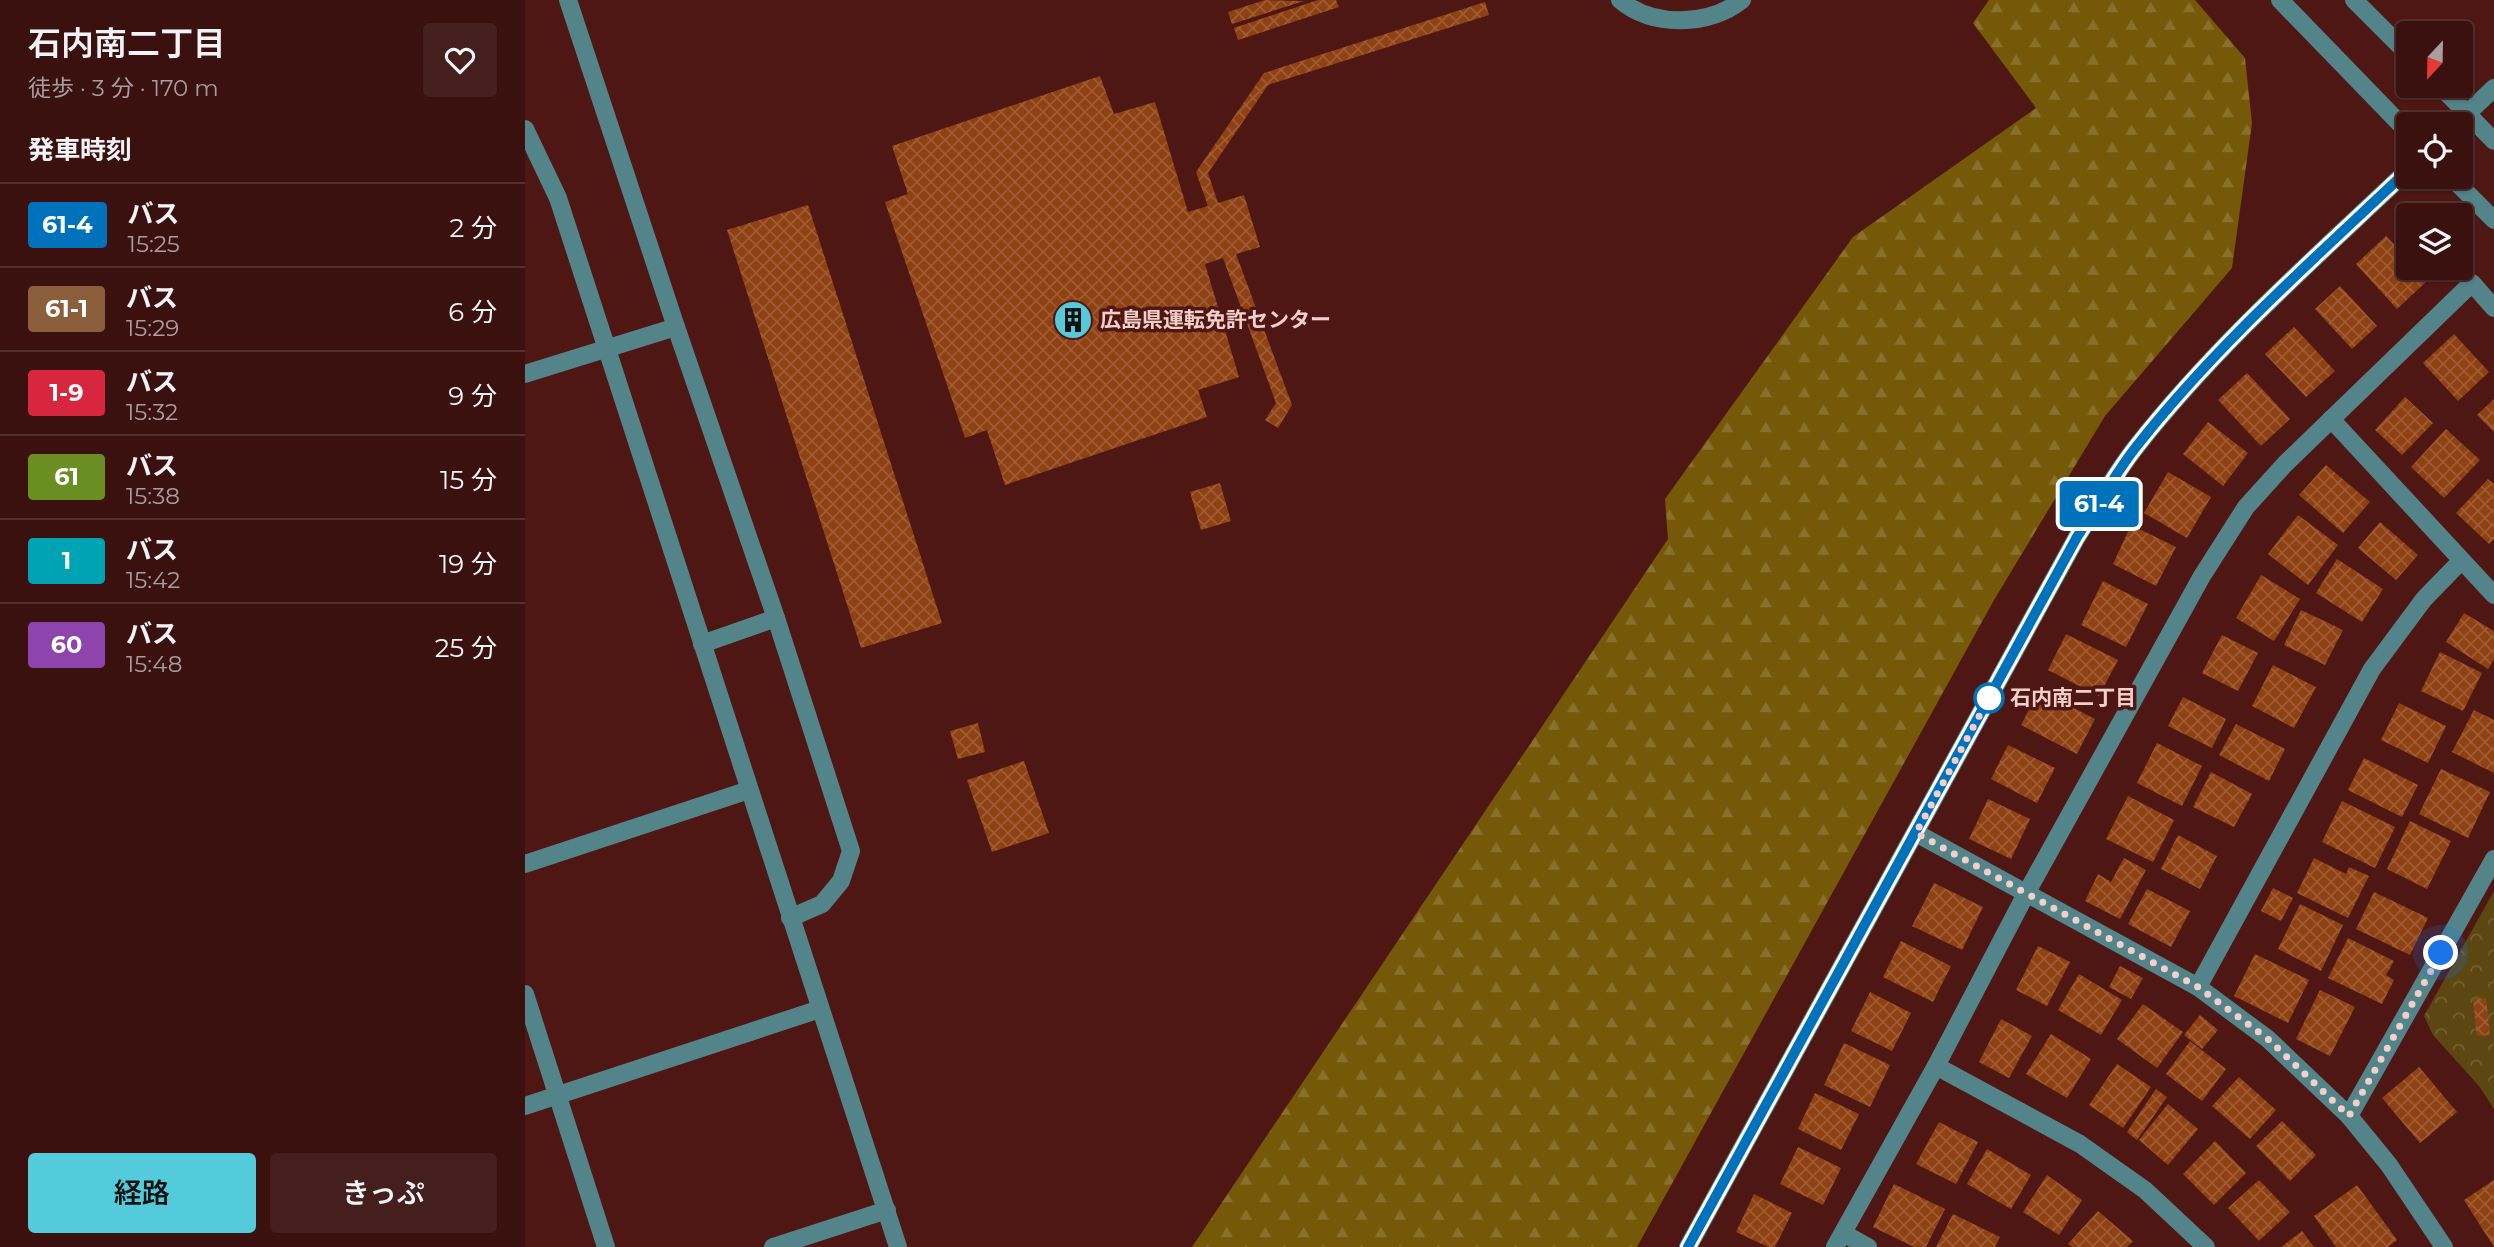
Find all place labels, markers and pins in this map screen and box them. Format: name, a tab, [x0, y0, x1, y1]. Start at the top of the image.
building icon: 広島県運転免許センター	[1052, 299, 1094, 341]
place label: 広島県運転免許センター	[1100, 307, 1331, 332]
marker: 石内南二丁目	[1974, 683, 2004, 713]
place label: 石内南二丁目	[2010, 685, 2136, 710]

